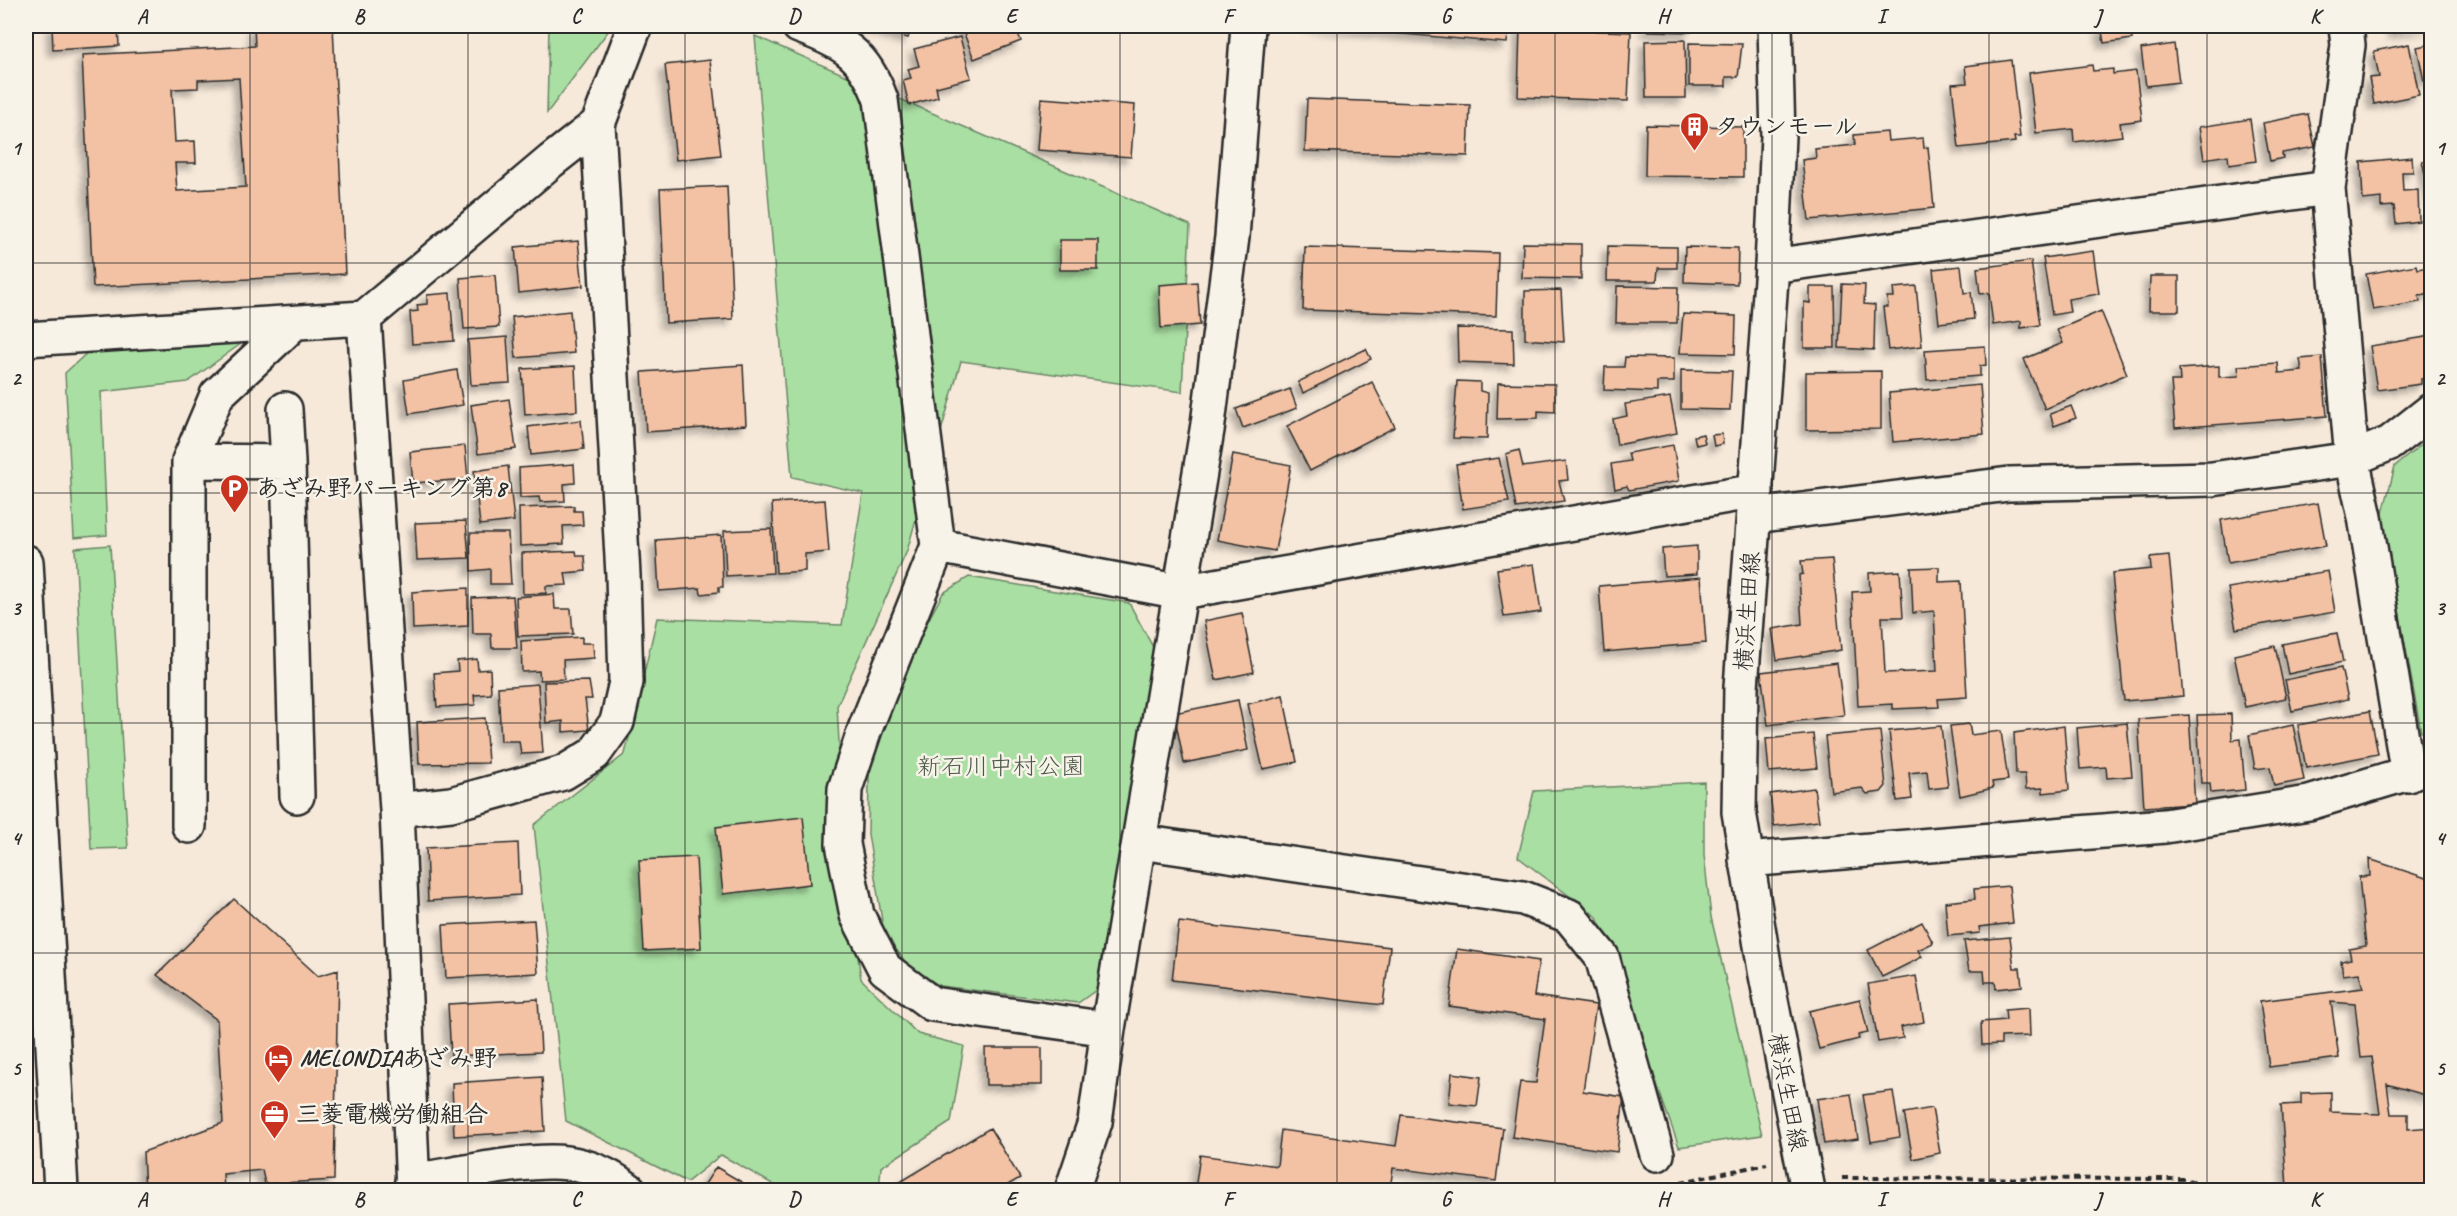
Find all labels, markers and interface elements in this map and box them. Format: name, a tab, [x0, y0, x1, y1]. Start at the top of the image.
text: A	[137, 4, 149, 29]
text: B	[354, 4, 366, 29]
text: C	[571, 4, 583, 29]
text: D	[788, 4, 802, 29]
text: E	[1006, 4, 1020, 29]
text: F	[1223, 4, 1237, 29]
text: G	[1441, 4, 1454, 29]
text: H	[1657, 4, 1672, 29]
text: I	[1877, 4, 1890, 29]
text: J	[2093, 4, 2105, 29]
text: K	[2310, 4, 2324, 29]
building icon: タウンモール	[1678, 110, 1710, 152]
place label: タウンモール	[1715, 111, 1858, 141]
text: 1	[12, 136, 23, 161]
text: 1	[2436, 136, 2447, 161]
text: 2	[12, 366, 23, 391]
text: 2	[2436, 366, 2447, 391]
parking icon: あざみ野パーキング第8	[219, 472, 251, 514]
place label: あざみ野パーキング第8	[256, 473, 509, 503]
street label: 横浜生田線	[1728, 550, 1766, 672]
text: 3	[12, 596, 23, 621]
text: 3	[2436, 596, 2447, 621]
park label: 新石川中村公園	[917, 751, 1085, 781]
text: 4	[12, 826, 24, 851]
text: 4	[2436, 826, 2448, 851]
street label: 横浜生田線	[1762, 1030, 1814, 1154]
hotel icon: MELONDIAあざみ野	[263, 1042, 295, 1084]
place label: MELONDIAあざみ野	[300, 1043, 497, 1073]
text: 5	[12, 1056, 23, 1081]
text: 5	[2436, 1056, 2447, 1081]
office icon: 三菱電機労働組合	[259, 1098, 291, 1140]
place label: 三菱電機労働組合	[296, 1099, 488, 1129]
text: A	[137, 1187, 149, 1212]
text: B	[354, 1187, 366, 1212]
text: C	[571, 1187, 583, 1212]
text: D	[788, 1187, 802, 1212]
text: E	[1006, 1187, 1020, 1212]
text: F	[1223, 1187, 1237, 1212]
text: G	[1441, 1187, 1454, 1212]
text: H	[1657, 1187, 1672, 1212]
text: I	[1877, 1187, 1890, 1212]
text: J	[2093, 1187, 2105, 1212]
text: K	[2310, 1187, 2324, 1212]

